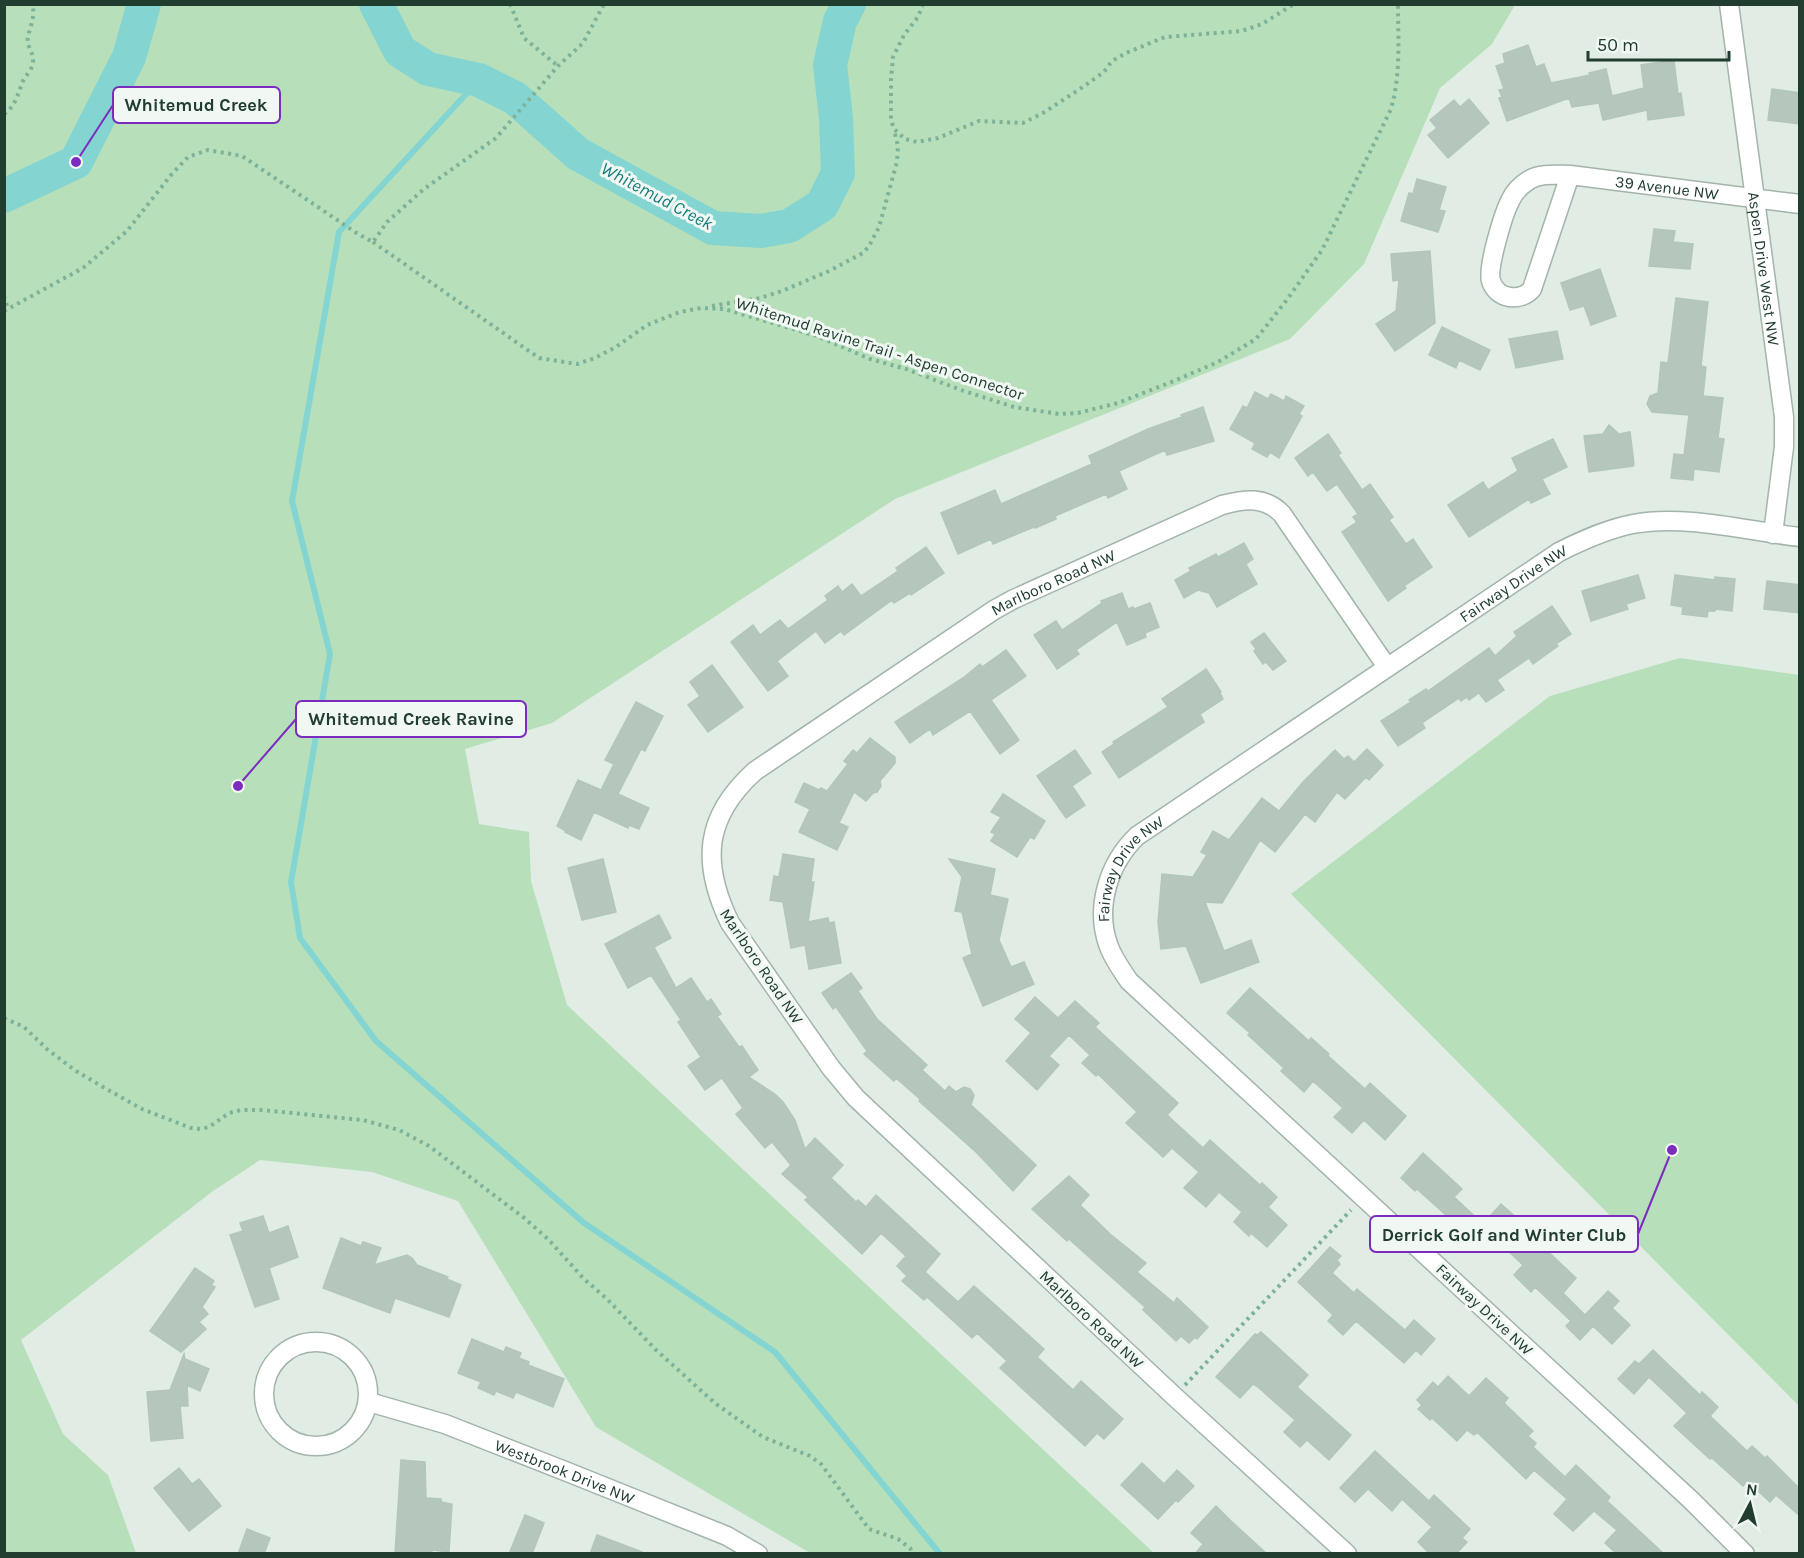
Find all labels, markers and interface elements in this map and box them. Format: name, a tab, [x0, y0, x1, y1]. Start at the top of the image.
scale bar	[1588, 24, 1729, 62]
text: 50 m	[1597, 34, 1639, 56]
callout: Whitemud Creek	[113, 87, 280, 123]
text: Whitemud Creek	[125, 94, 268, 116]
water label: Whitemud Creek	[597, 157, 718, 235]
street label: 39 Avenue NW	[1614, 172, 1721, 204]
street label: Aspen Drive West NW	[1744, 190, 1784, 348]
street label: Whitemud Ravine Trail - Aspen Connector	[734, 293, 1026, 404]
street label: Fairway Drive NW	[1456, 540, 1571, 626]
street label: Marlboro Road NW	[988, 545, 1119, 620]
callout: Whitemud Creek Ravine	[296, 701, 526, 737]
text: Whitemud Creek Ravine	[308, 708, 514, 730]
street label: Fairway Drive NW	[1094, 811, 1168, 923]
street label: Marlboro Road NW	[716, 905, 808, 1028]
callout: Derrick Golf and Winter Club	[1370, 1216, 1638, 1252]
text: Derrick Golf and Winter Club	[1382, 1224, 1626, 1246]
street label: Fairway Drive NW	[1432, 1260, 1538, 1360]
street label: Marlboro Road NW	[1036, 1266, 1148, 1373]
street label: Westbrook Drive NW	[492, 1436, 638, 1508]
north arrow	[1720, 1474, 1780, 1534]
text: N	[1745, 1479, 1759, 1500]

